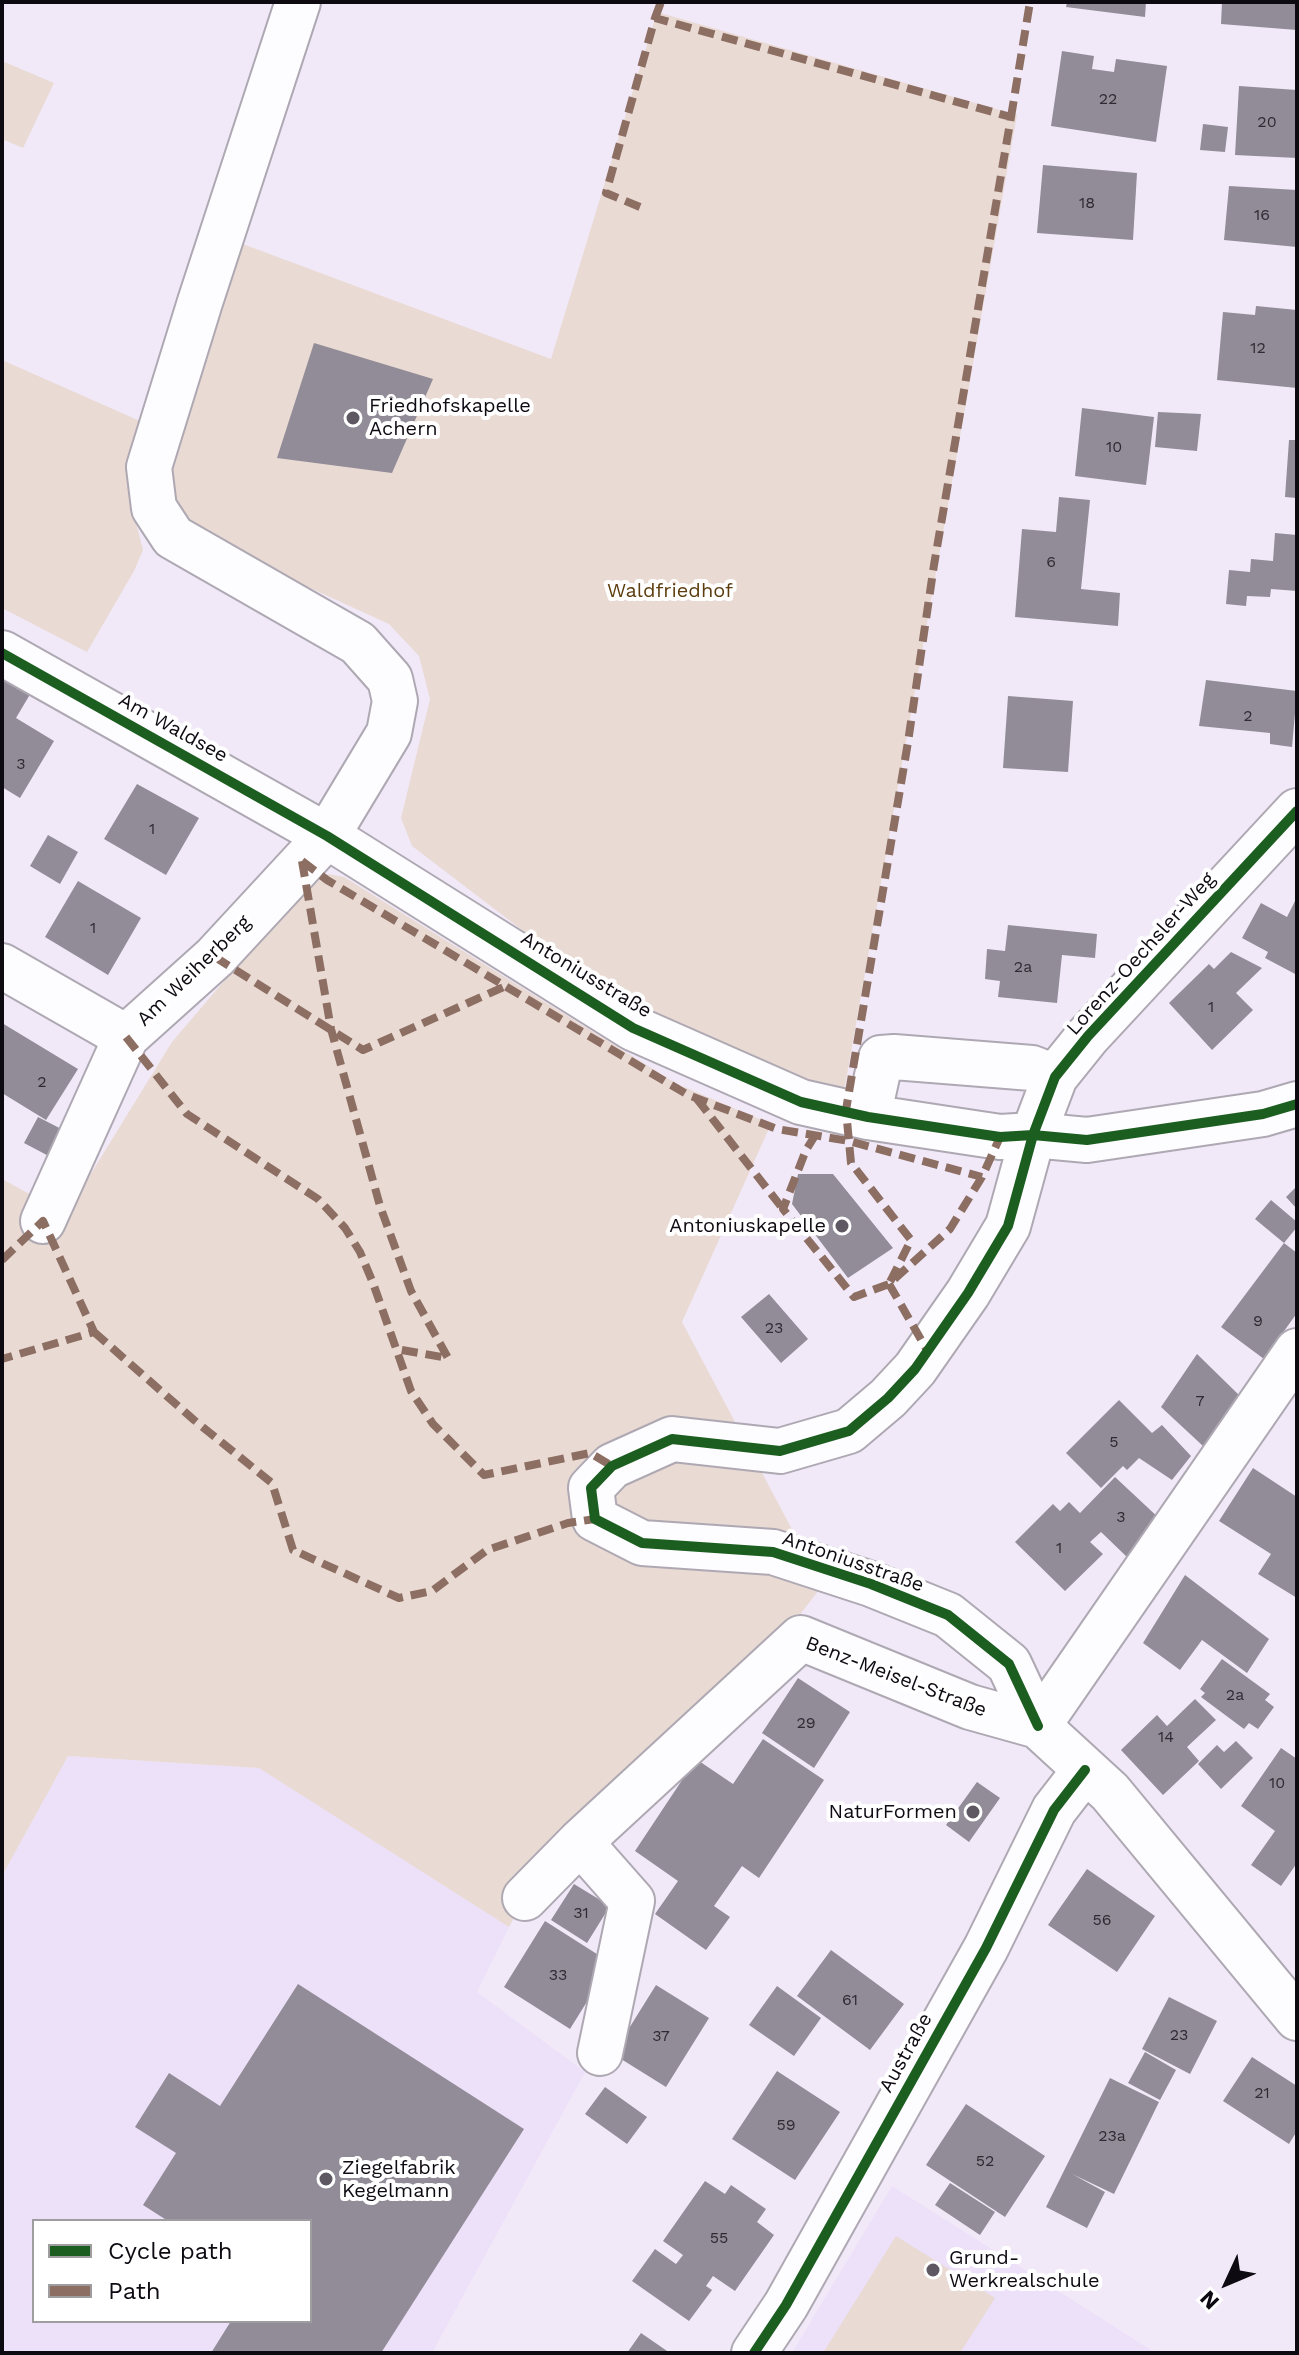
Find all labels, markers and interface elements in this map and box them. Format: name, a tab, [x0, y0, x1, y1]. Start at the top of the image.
house number: 22	[1099, 89, 1117, 109]
house number: 20	[1257, 112, 1277, 132]
house number: 18	[1079, 193, 1095, 213]
house number: 16	[1254, 205, 1270, 225]
house number: 12	[1250, 338, 1266, 358]
place label: Friedhofskapelle Achern	[369, 394, 531, 441]
marker: Friedhofskapelle Achern	[344, 409, 362, 427]
house number: 10	[1106, 437, 1122, 457]
house number: 6	[1046, 552, 1056, 572]
park label: Waldfriedhof	[607, 579, 733, 603]
street label: Am Waldsee	[114, 688, 232, 768]
house number: 2	[1243, 706, 1253, 726]
house number: 3	[16, 754, 26, 774]
house number: 1	[149, 819, 155, 839]
street label: Lorenz-Oechsler-Weg	[1062, 868, 1220, 1040]
street label: Am Weiherberg	[132, 911, 256, 1031]
house number: 1	[90, 918, 96, 938]
street label: Antoniusstraße	[516, 926, 656, 1024]
house number: 2a	[1014, 957, 1032, 977]
house number: 1	[1208, 997, 1214, 1017]
house number: 2	[37, 1072, 47, 1092]
place label: Antoniuskapelle	[669, 1214, 826, 1238]
marker: Antoniuskapelle	[833, 1217, 851, 1235]
house number: 9	[1253, 1311, 1263, 1331]
house number: 23	[765, 1318, 783, 1338]
house number: 7	[1196, 1391, 1204, 1411]
house number: 5	[1109, 1432, 1119, 1452]
house number: 3	[1116, 1507, 1126, 1527]
street label: Antoniusstraße	[779, 1526, 927, 1598]
house number: 1	[1056, 1538, 1062, 1558]
street label: Benz-Meisel-Straße	[802, 1631, 990, 1723]
house number: 2a	[1226, 1685, 1244, 1705]
house number: 29	[796, 1713, 816, 1733]
house number: 14	[1158, 1727, 1174, 1747]
house number: 10	[1269, 1773, 1285, 1793]
place label: NaturFormen	[829, 1800, 957, 1824]
marker: NaturFormen	[964, 1803, 982, 1821]
house number: 31	[573, 1903, 589, 1923]
house number: 56	[1092, 1910, 1112, 1930]
house number: 33	[549, 1965, 567, 1985]
house number: 61	[842, 1990, 858, 2010]
street label: Austraße	[874, 2009, 938, 2097]
house number: 23	[1170, 2025, 1188, 2045]
house number: 37	[652, 2026, 670, 2046]
house number: 21	[1254, 2083, 1270, 2103]
house number: 59	[776, 2115, 796, 2135]
house number: 23a	[1098, 2126, 1126, 2146]
house number: 52	[976, 2151, 994, 2171]
place label: Ziegelfabrik Kegelmann	[342, 2156, 456, 2203]
marker: Ziegelfabrik Kegelmann	[317, 2170, 335, 2188]
legend	[32, 2219, 312, 2323]
house number: 55	[710, 2228, 728, 2248]
text: Cycle path	[108, 2237, 233, 2265]
north arrow	[1187, 2243, 1267, 2323]
place label: Grund- Werkrealschule	[949, 2246, 1100, 2293]
marker: Grund- Werkrealschule	[924, 2261, 942, 2279]
text: Path	[108, 2277, 161, 2305]
text: N	[1195, 2285, 1224, 2315]

